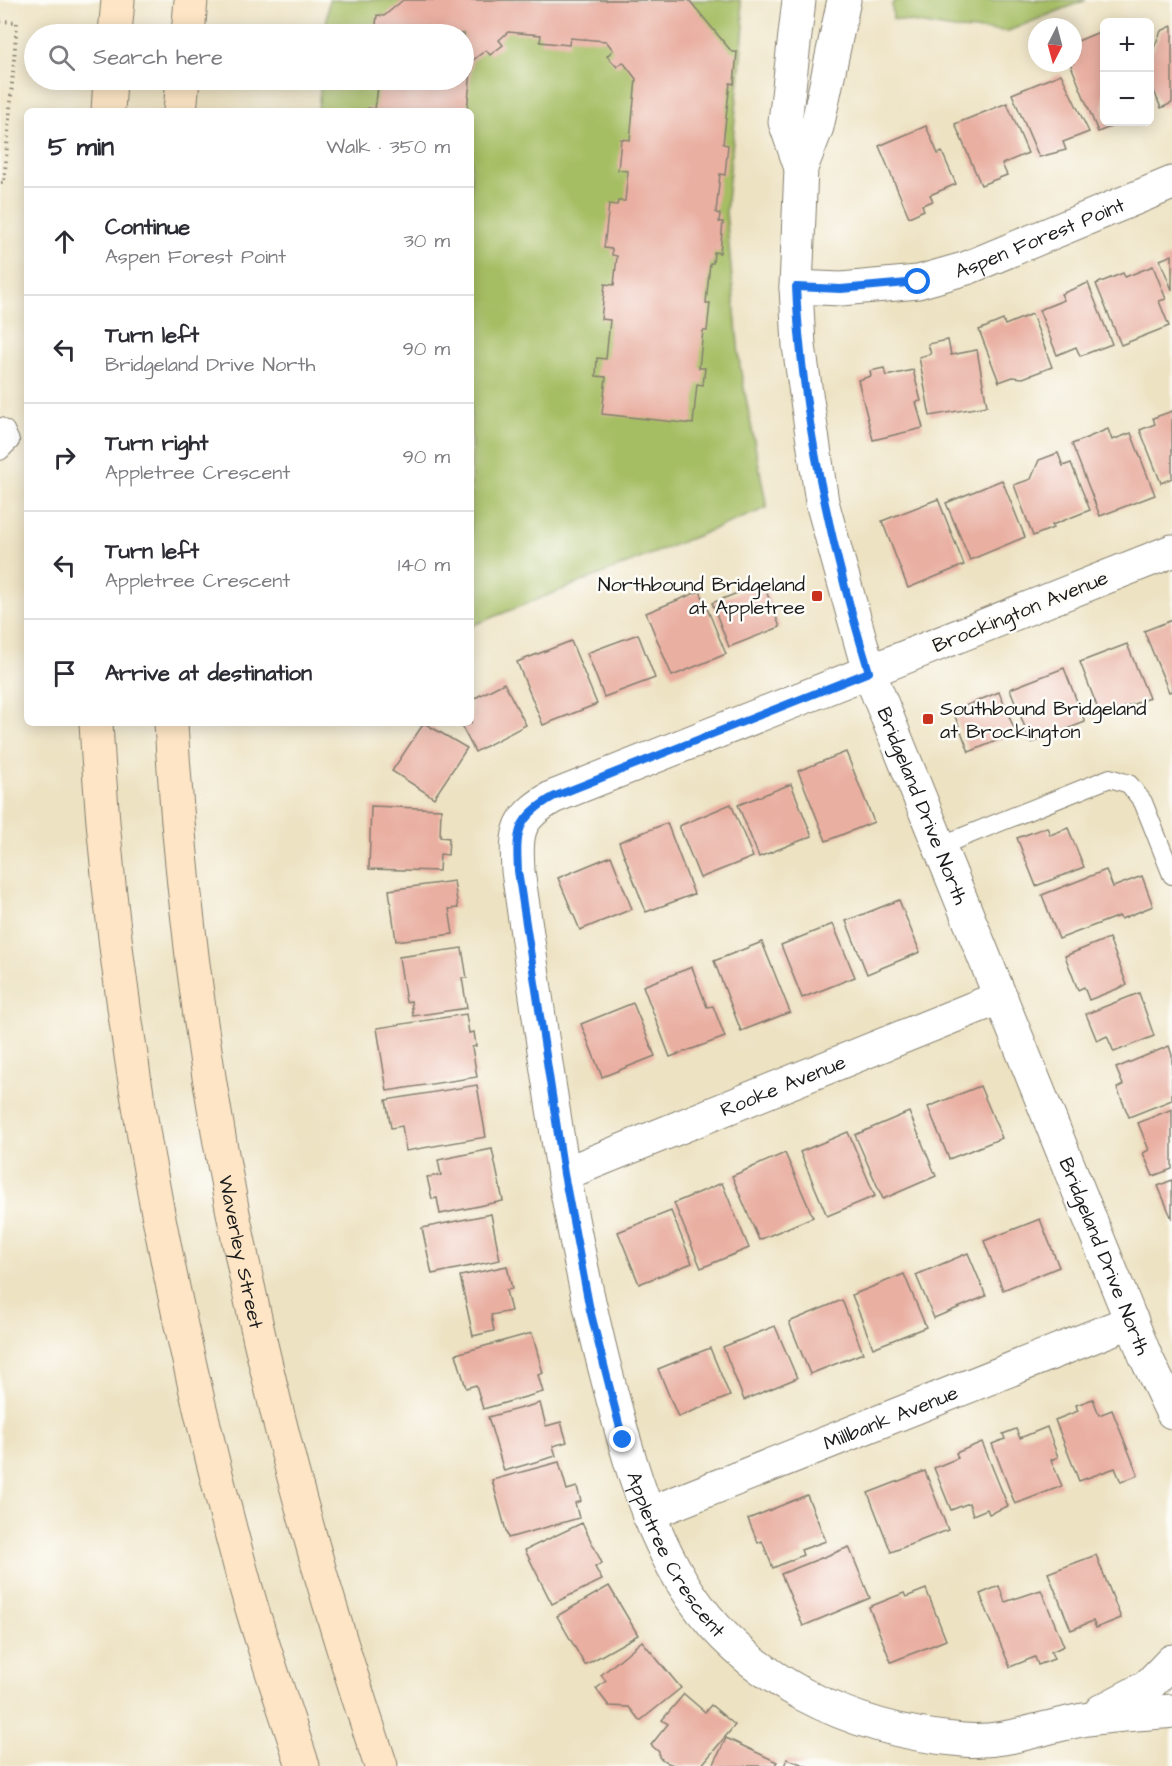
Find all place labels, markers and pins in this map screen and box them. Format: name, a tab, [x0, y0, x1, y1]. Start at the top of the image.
place label: Northbound Bridgeland at Appletree	[598, 571, 805, 622]
marker: Northbound Bridgeland at Appletree	[810, 589, 824, 603]
place label: Southbound Bridgeland at Brockington	[940, 695, 1146, 747]
marker: Southbound Bridgeland at Brockington	[921, 712, 935, 726]

